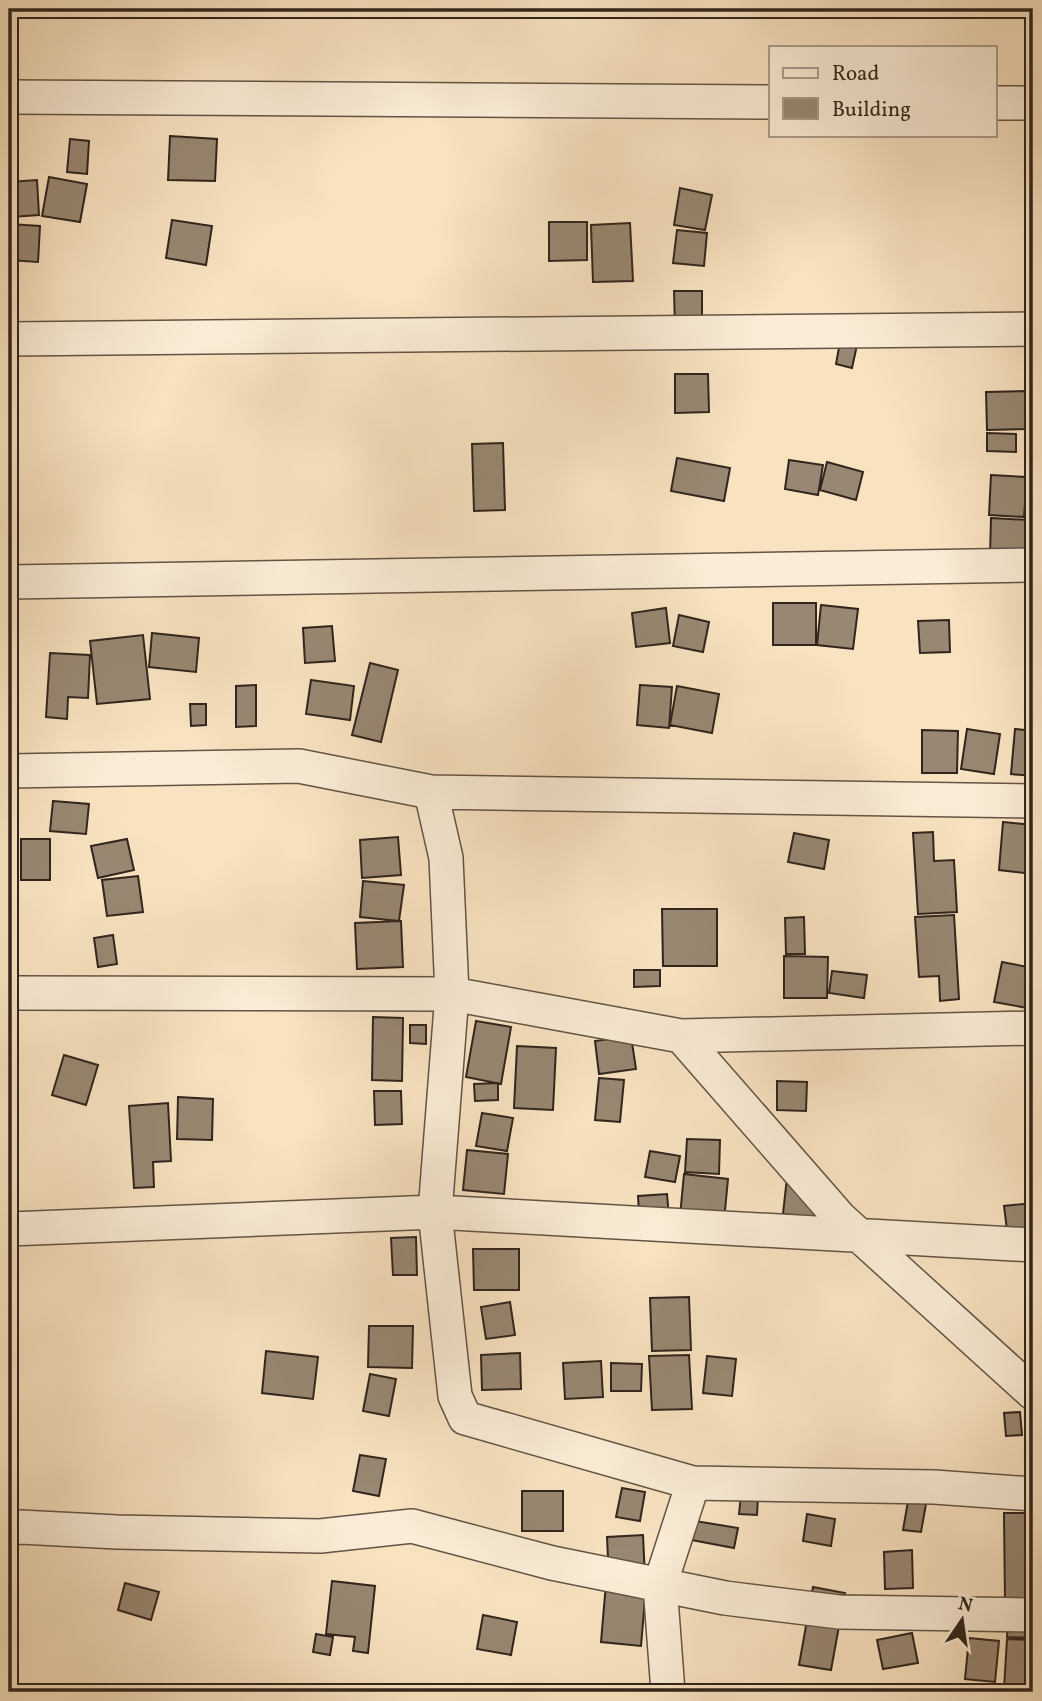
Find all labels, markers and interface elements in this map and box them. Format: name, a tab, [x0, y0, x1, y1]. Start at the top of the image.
legend	[769, 46, 996, 136]
text: Road	[832, 60, 879, 89]
text: Building	[832, 96, 911, 125]
north arrow	[926, 1586, 996, 1656]
text: N	[956, 1591, 975, 1620]

